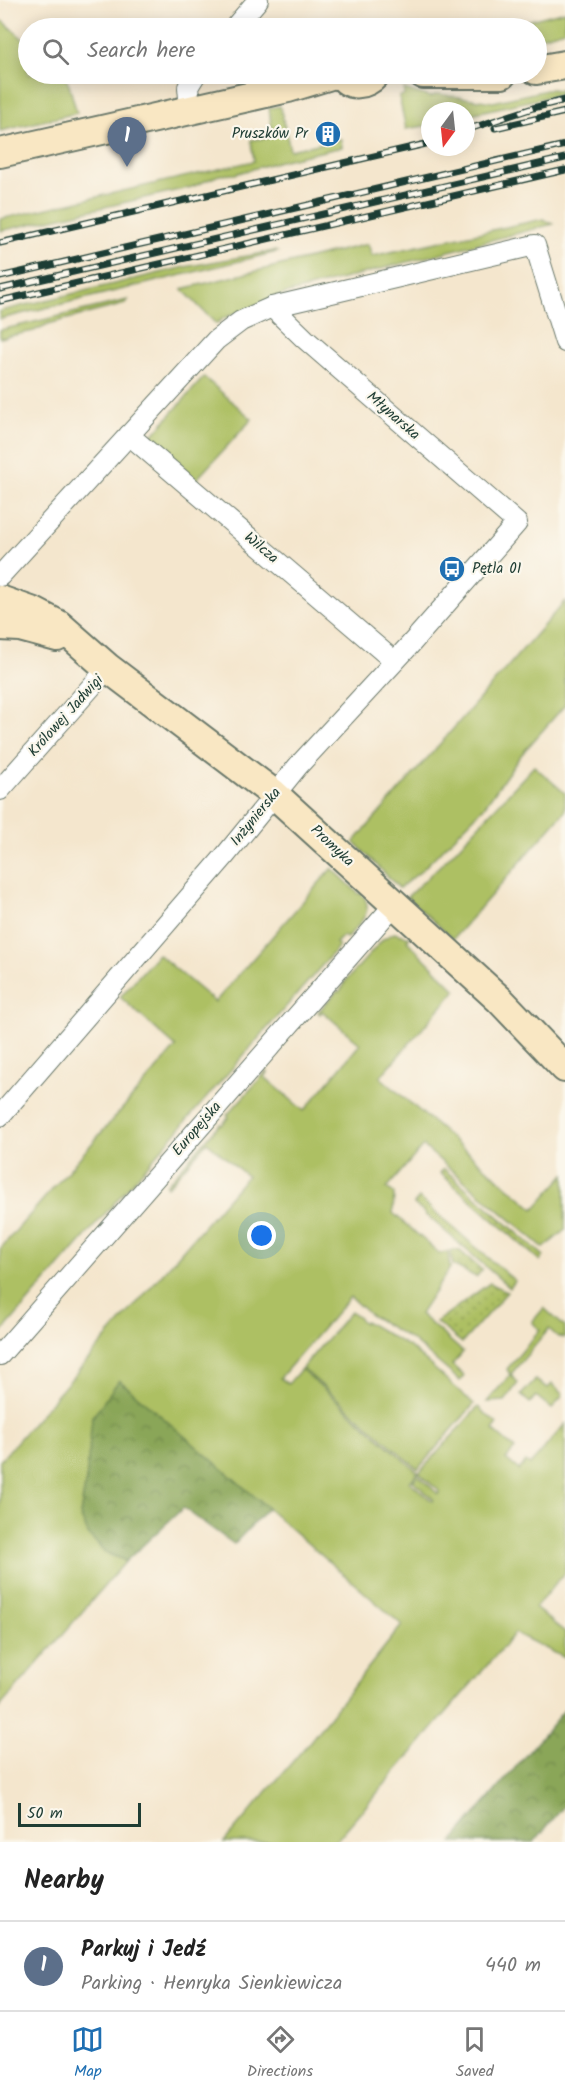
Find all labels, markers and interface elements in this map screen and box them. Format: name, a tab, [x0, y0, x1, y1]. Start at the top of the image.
search box	[18, 18, 547, 84]
text: Search here	[87, 34, 195, 69]
icon: search	[39, 35, 72, 68]
north arrow	[421, 102, 475, 156]
pin: 1	[108, 118, 146, 167]
building icon: Pruszków Pr	[313, 119, 343, 149]
place label: Pruszków Pr	[232, 122, 309, 146]
street label: Młynarska	[361, 386, 425, 446]
street label: Wilcza	[238, 526, 284, 570]
bus stop icon: Pętla 01	[437, 554, 467, 584]
place label: Pętla 01	[472, 557, 522, 581]
street label: Królowej Jadwigi	[22, 668, 111, 763]
street label: Inżynierska	[225, 782, 287, 852]
street label: Promyka	[304, 819, 360, 873]
street label: Europejska	[166, 1096, 228, 1162]
your location	[247, 1221, 276, 1250]
scale bar	[18, 1800, 141, 1828]
text: 50 m	[27, 1801, 63, 1826]
text: Nearby	[24, 1860, 104, 1902]
text: Parkuj i Jedź	[81, 1933, 206, 1968]
text: 1	[40, 1950, 47, 1982]
text: 440 m	[485, 1950, 541, 1982]
text: Parking · Henryka Sienkiewicza	[81, 1968, 342, 2000]
tab: Map	[71, 2023, 104, 2084]
tab: Directions	[247, 2023, 313, 2084]
tab: Saved	[456, 2023, 494, 2084]

